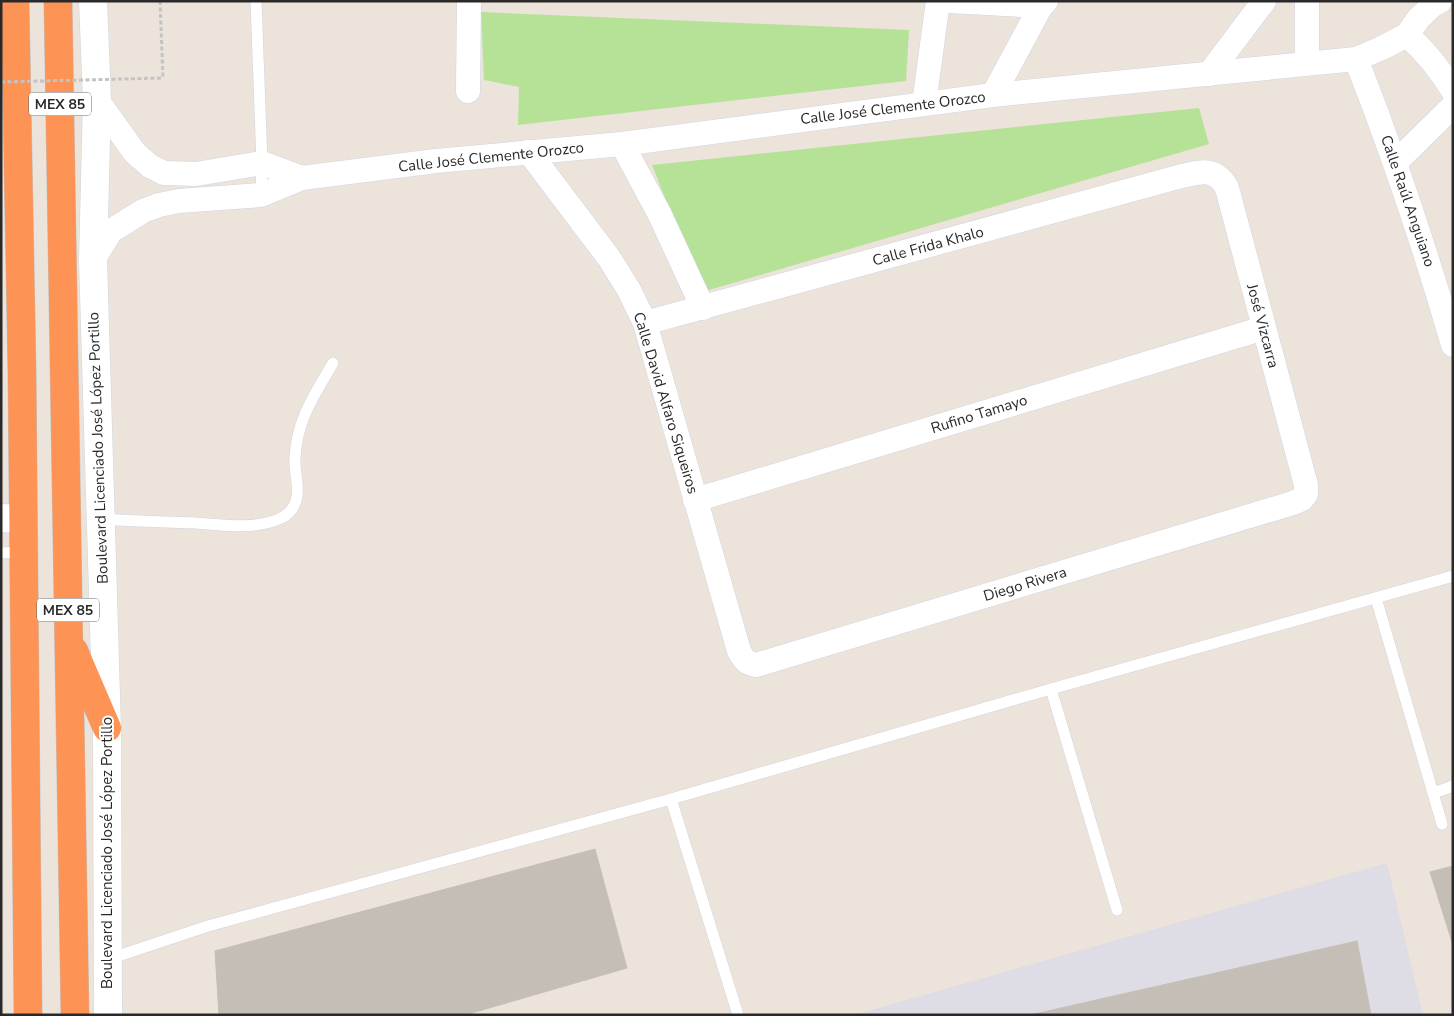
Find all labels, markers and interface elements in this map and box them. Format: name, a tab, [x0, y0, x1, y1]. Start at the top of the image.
street label: Calle José Clemente Orozco	[799, 87, 987, 129]
road number: MEX 85	[29, 92, 91, 116]
street label: Calle Raúl Anguiano	[1376, 132, 1440, 270]
street label: Calle José Clemente Orozco	[397, 137, 585, 177]
street label: Calle Frida Khalo	[870, 222, 986, 270]
street label: José Vizcarra	[1242, 281, 1284, 370]
street label: Calle David Alfaro Siqueiros	[629, 310, 703, 496]
street label: Boulevard Licenciado José López Portillo	[83, 312, 113, 584]
street label: Rufino Tamayo	[928, 390, 1030, 438]
street label: Diego Rivera	[981, 562, 1069, 606]
road number: MEX 85	[37, 598, 99, 622]
street label: Boulevard Licenciado José López Portillo	[97, 717, 117, 989]

